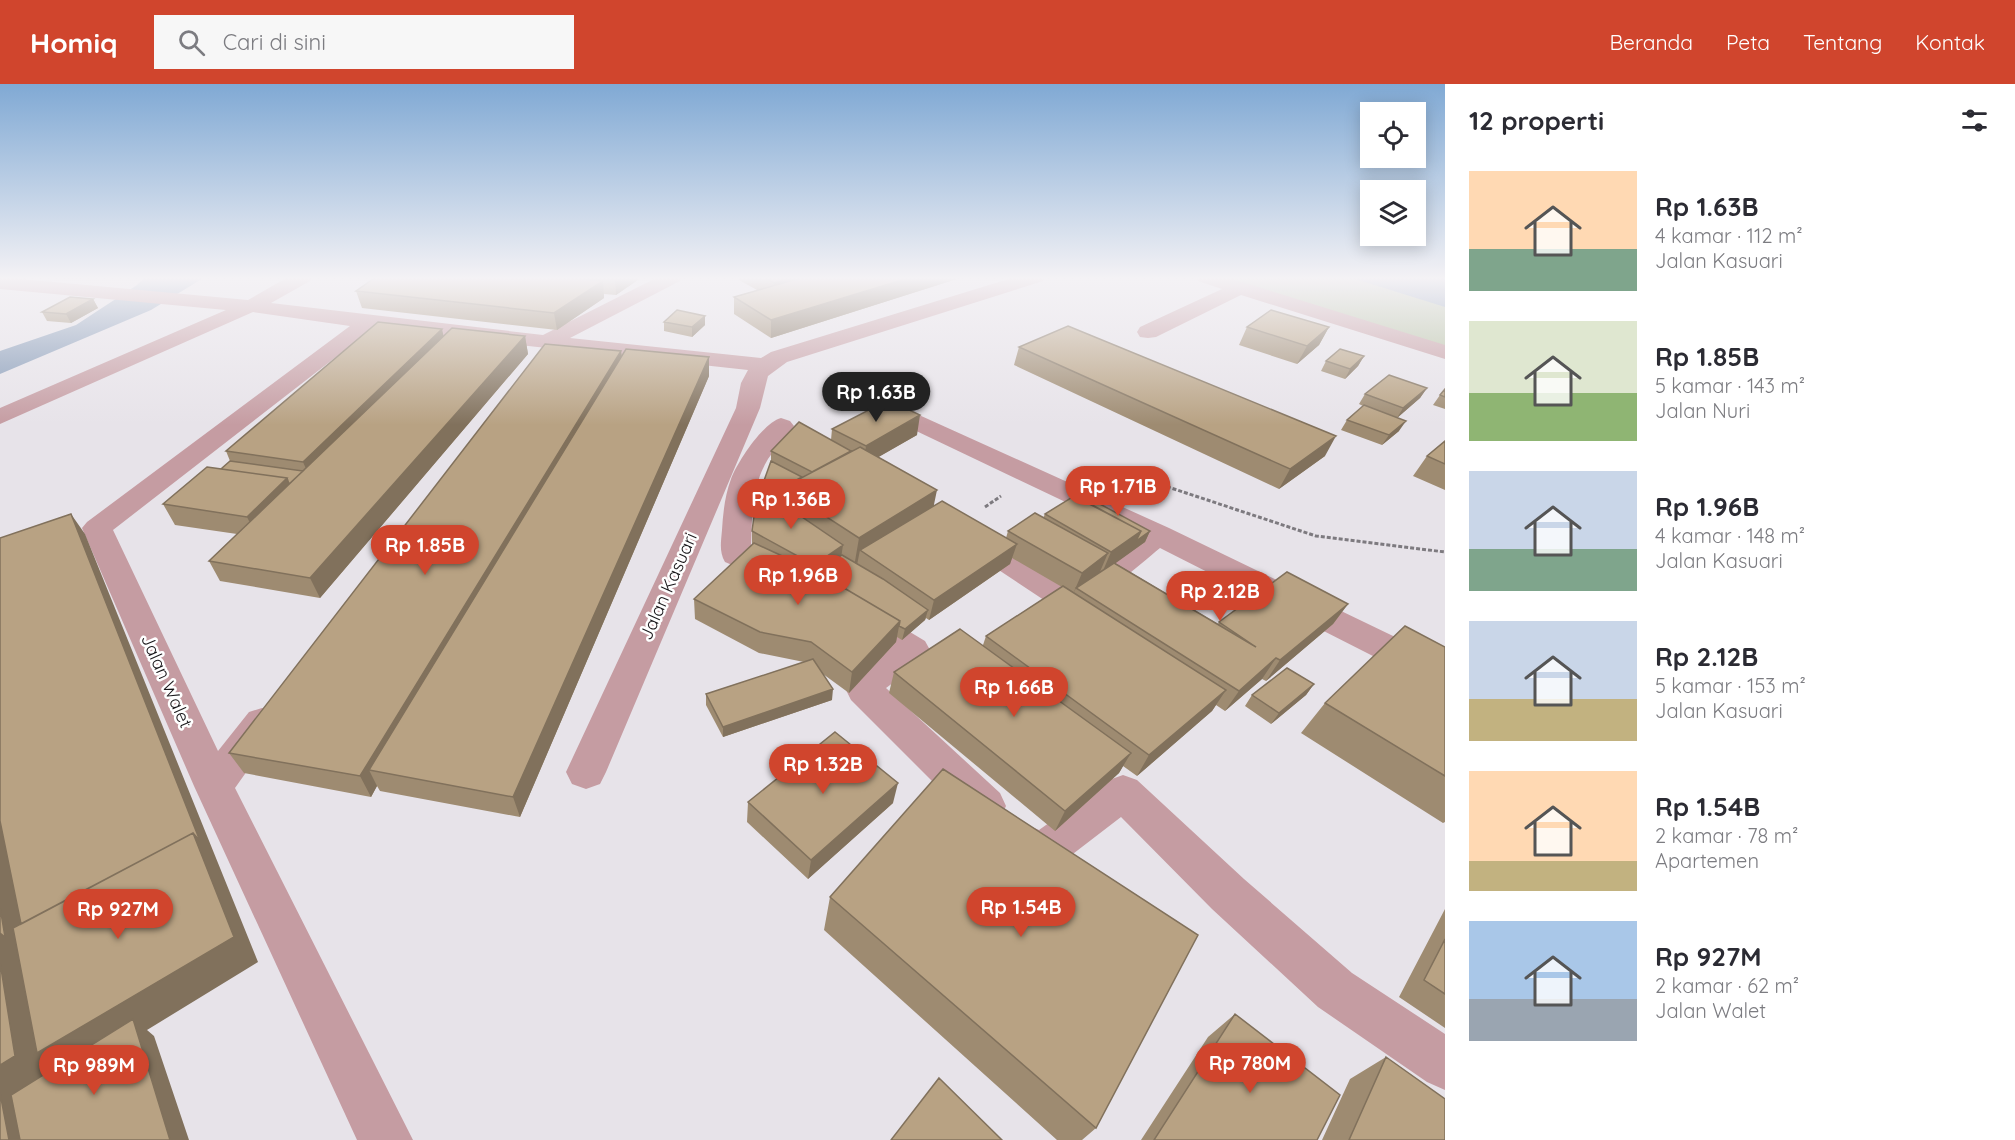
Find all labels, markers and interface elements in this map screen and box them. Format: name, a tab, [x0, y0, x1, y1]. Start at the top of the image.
search box	[154, 15, 574, 69]
text: Homiq	[30, 25, 118, 60]
icon: search	[175, 26, 208, 59]
text: Cari di sini	[223, 28, 326, 56]
text: Beranda	[1609, 29, 1693, 55]
text: Peta	[1726, 29, 1770, 55]
text: Tentang	[1803, 29, 1882, 55]
text: Kontak	[1915, 29, 1985, 55]
map controls	[1360, 102, 1426, 246]
button: locate	[1360, 102, 1426, 168]
text: 12 properti	[1469, 104, 1604, 137]
icon: filters	[1958, 104, 1991, 137]
button: layers	[1360, 180, 1426, 246]
text: Rp 1.63B	[1655, 190, 1758, 223]
icon: home	[1517, 195, 1589, 267]
text: 4 kamar · 112 m²	[1655, 223, 1803, 248]
text: Jalan Kasuari	[1655, 248, 1783, 273]
text: Rp 1.85B	[1655, 340, 1759, 373]
icon: home	[1517, 345, 1589, 417]
pin: Rp 1.63B	[814, 372, 938, 423]
text: 5 kamar · 143 m²	[1655, 373, 1805, 398]
text: Rp 1.63B	[836, 379, 916, 404]
text: Jalan Nuri	[1655, 398, 1750, 423]
pin: Rp 1.71B	[1056, 466, 1180, 517]
text: Rp 1.71B	[1079, 473, 1157, 498]
pin: Rp 1.36B	[729, 479, 853, 530]
text: Rp 1.36B	[751, 486, 831, 511]
text: Rp 1.96B	[1655, 490, 1759, 523]
icon: home	[1517, 495, 1589, 567]
text: 4 kamar · 148 m²	[1655, 523, 1805, 548]
pin: Rp 1.85B	[363, 525, 487, 576]
street label: Jalan Kasuari	[634, 529, 702, 643]
text: Rp 1.85B	[385, 532, 465, 557]
text: Jalan Kasuari	[1655, 548, 1783, 573]
pin: Rp 1.96B	[736, 555, 860, 606]
text: Rp 1.96B	[758, 562, 838, 587]
pin: Rp 2.12B	[1158, 571, 1282, 622]
text: Rp 2.12B	[1180, 578, 1260, 603]
street label: Jalan Walet	[136, 631, 198, 731]
text: Rp 2.12B	[1655, 640, 1758, 673]
icon: home	[1517, 645, 1589, 717]
pin: Rp 1.66B	[952, 667, 1076, 718]
text: 5 kamar · 153 m²	[1655, 673, 1806, 698]
text: Rp 1.66B	[974, 674, 1054, 699]
text: Jalan Kasuari	[1655, 698, 1783, 723]
pin: Rp 1.32B	[761, 744, 885, 795]
text: Rp 1.32B	[783, 751, 863, 776]
text: Rp 1.54B	[1655, 790, 1760, 823]
icon: home	[1517, 795, 1589, 867]
text: 2 kamar · 78 m²	[1655, 823, 1798, 848]
text: Apartemen	[1655, 848, 1759, 873]
pin: Rp 1.54B	[959, 887, 1083, 938]
pin: Rp 927M	[63, 889, 173, 940]
text: Rp 1.54B	[980, 894, 1062, 919]
text: Rp 927M	[77, 896, 159, 921]
text: Rp 927M	[1655, 940, 1762, 973]
icon: home	[1517, 945, 1589, 1017]
text: 2 kamar · 62 m²	[1655, 973, 1799, 998]
text: Jalan Walet	[1655, 998, 1766, 1023]
pin: Rp 780M	[1195, 1043, 1305, 1094]
pin: Rp 989M	[39, 1045, 149, 1096]
text: Rp 780M	[1209, 1050, 1291, 1075]
text: Rp 989M	[53, 1052, 135, 1077]

